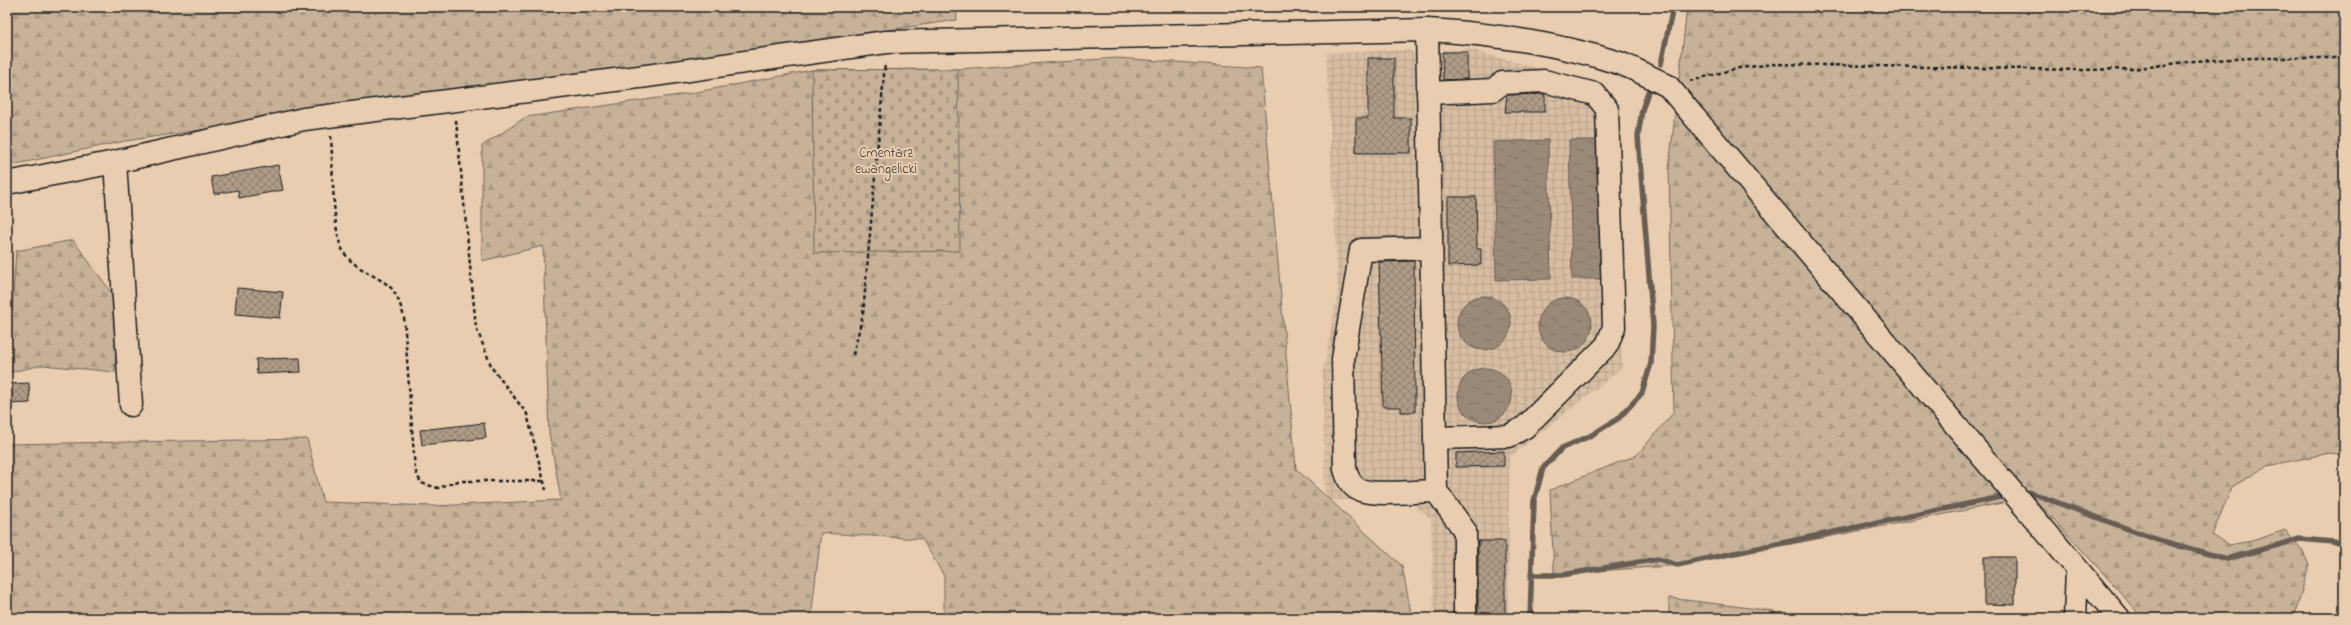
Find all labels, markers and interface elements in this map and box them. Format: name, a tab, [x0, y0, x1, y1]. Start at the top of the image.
park label: Cmentarz ewangelicki	[855, 143, 917, 181]

